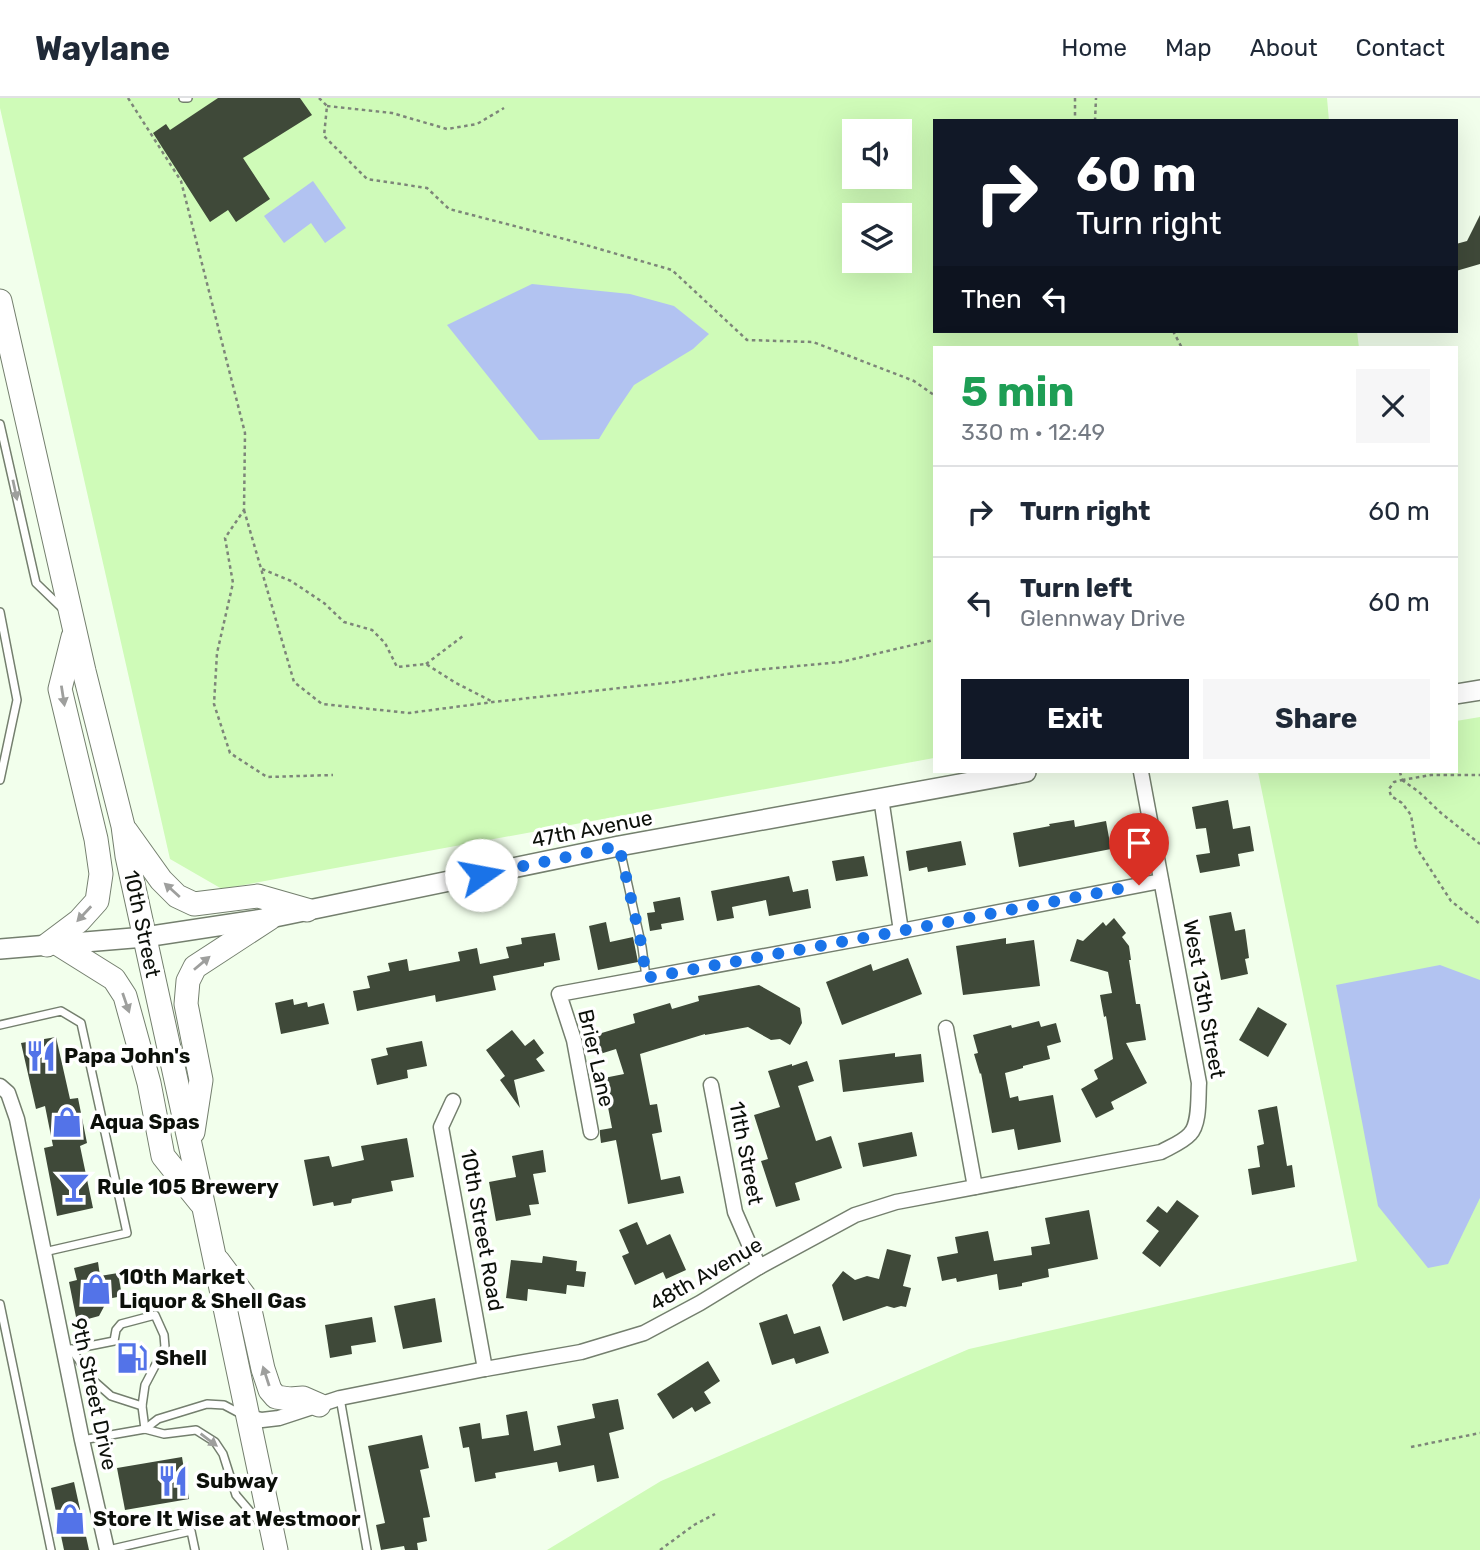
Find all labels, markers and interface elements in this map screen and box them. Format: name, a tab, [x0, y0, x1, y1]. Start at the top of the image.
text: Waylane	[35, 29, 170, 68]
text: Home	[1061, 34, 1127, 62]
text: Map	[1165, 34, 1212, 62]
text: About	[1250, 34, 1318, 62]
text: Contact	[1356, 34, 1445, 62]
map controls	[842, 119, 912, 273]
button: sound	[842, 119, 912, 189]
text: 60 m	[1076, 145, 1197, 203]
icon: right	[961, 147, 1052, 238]
button: layers	[842, 203, 912, 273]
text: Turn right	[1076, 204, 1221, 242]
icon: left	[1036, 280, 1074, 318]
text: Then	[961, 284, 1022, 315]
text: 5 min	[961, 367, 1075, 417]
button: close	[1356, 369, 1430, 443]
text: 330 m · 12:49	[961, 418, 1105, 446]
one-way arrow	[10, 479, 21, 501]
icon: right	[961, 493, 999, 531]
text: Turn right	[1020, 496, 1150, 527]
text: 60 m	[1368, 496, 1430, 527]
text: Turn left	[1020, 573, 1132, 604]
icon: left	[961, 584, 999, 622]
text: 60 m	[1368, 587, 1430, 618]
text: Glennway Drive	[1020, 604, 1185, 632]
button: Exit	[961, 679, 1189, 759]
button: Share	[1203, 679, 1430, 759]
one-way arrow	[58, 685, 69, 707]
street label: 47th Avenue	[529, 805, 654, 852]
pin	[1109, 813, 1169, 885]
icon: arrive	[1120, 824, 1158, 862]
position arrow	[444, 838, 518, 912]
street label: 10th Street	[119, 868, 166, 980]
one-way arrow	[163, 882, 181, 898]
one-way arrow	[77, 905, 93, 922]
street label: West 13th Street	[1178, 918, 1231, 1080]
one-way arrow	[193, 955, 211, 971]
one-way arrow	[121, 993, 132, 1014]
street label: Brier Lane	[573, 1007, 620, 1109]
restaurant icon: Papa John's	[24, 1039, 58, 1073]
place label: Papa John's	[64, 1043, 190, 1068]
street label: 11th Street	[724, 1099, 769, 1207]
shop icon: Aqua Spas	[50, 1105, 84, 1139]
place label: Aqua Spas	[90, 1109, 200, 1134]
street label: 10th Street Road	[456, 1147, 509, 1313]
bar icon: Rule 105 Brewery	[57, 1170, 91, 1204]
place label: Rule 105 Brewery	[97, 1174, 279, 1199]
street label: 48th Avenue	[645, 1231, 766, 1316]
place label: 10th Market Liquor & Shell Gas	[119, 1264, 306, 1313]
shop icon: 10th Market Liquor & Shell Gas	[79, 1272, 113, 1306]
street label: 9th Street Drive	[66, 1315, 123, 1472]
fuel station icon: Shell	[115, 1341, 149, 1375]
place label: Shell	[155, 1345, 207, 1370]
one-way arrow	[260, 1366, 270, 1387]
one-way arrow	[200, 1433, 219, 1447]
restaurant icon: Subway	[156, 1464, 190, 1498]
place label: Subway	[196, 1468, 279, 1493]
shop icon: Store It Wise at Westmoor	[53, 1502, 87, 1536]
place label: Store It Wise at Westmoor	[93, 1506, 361, 1531]

